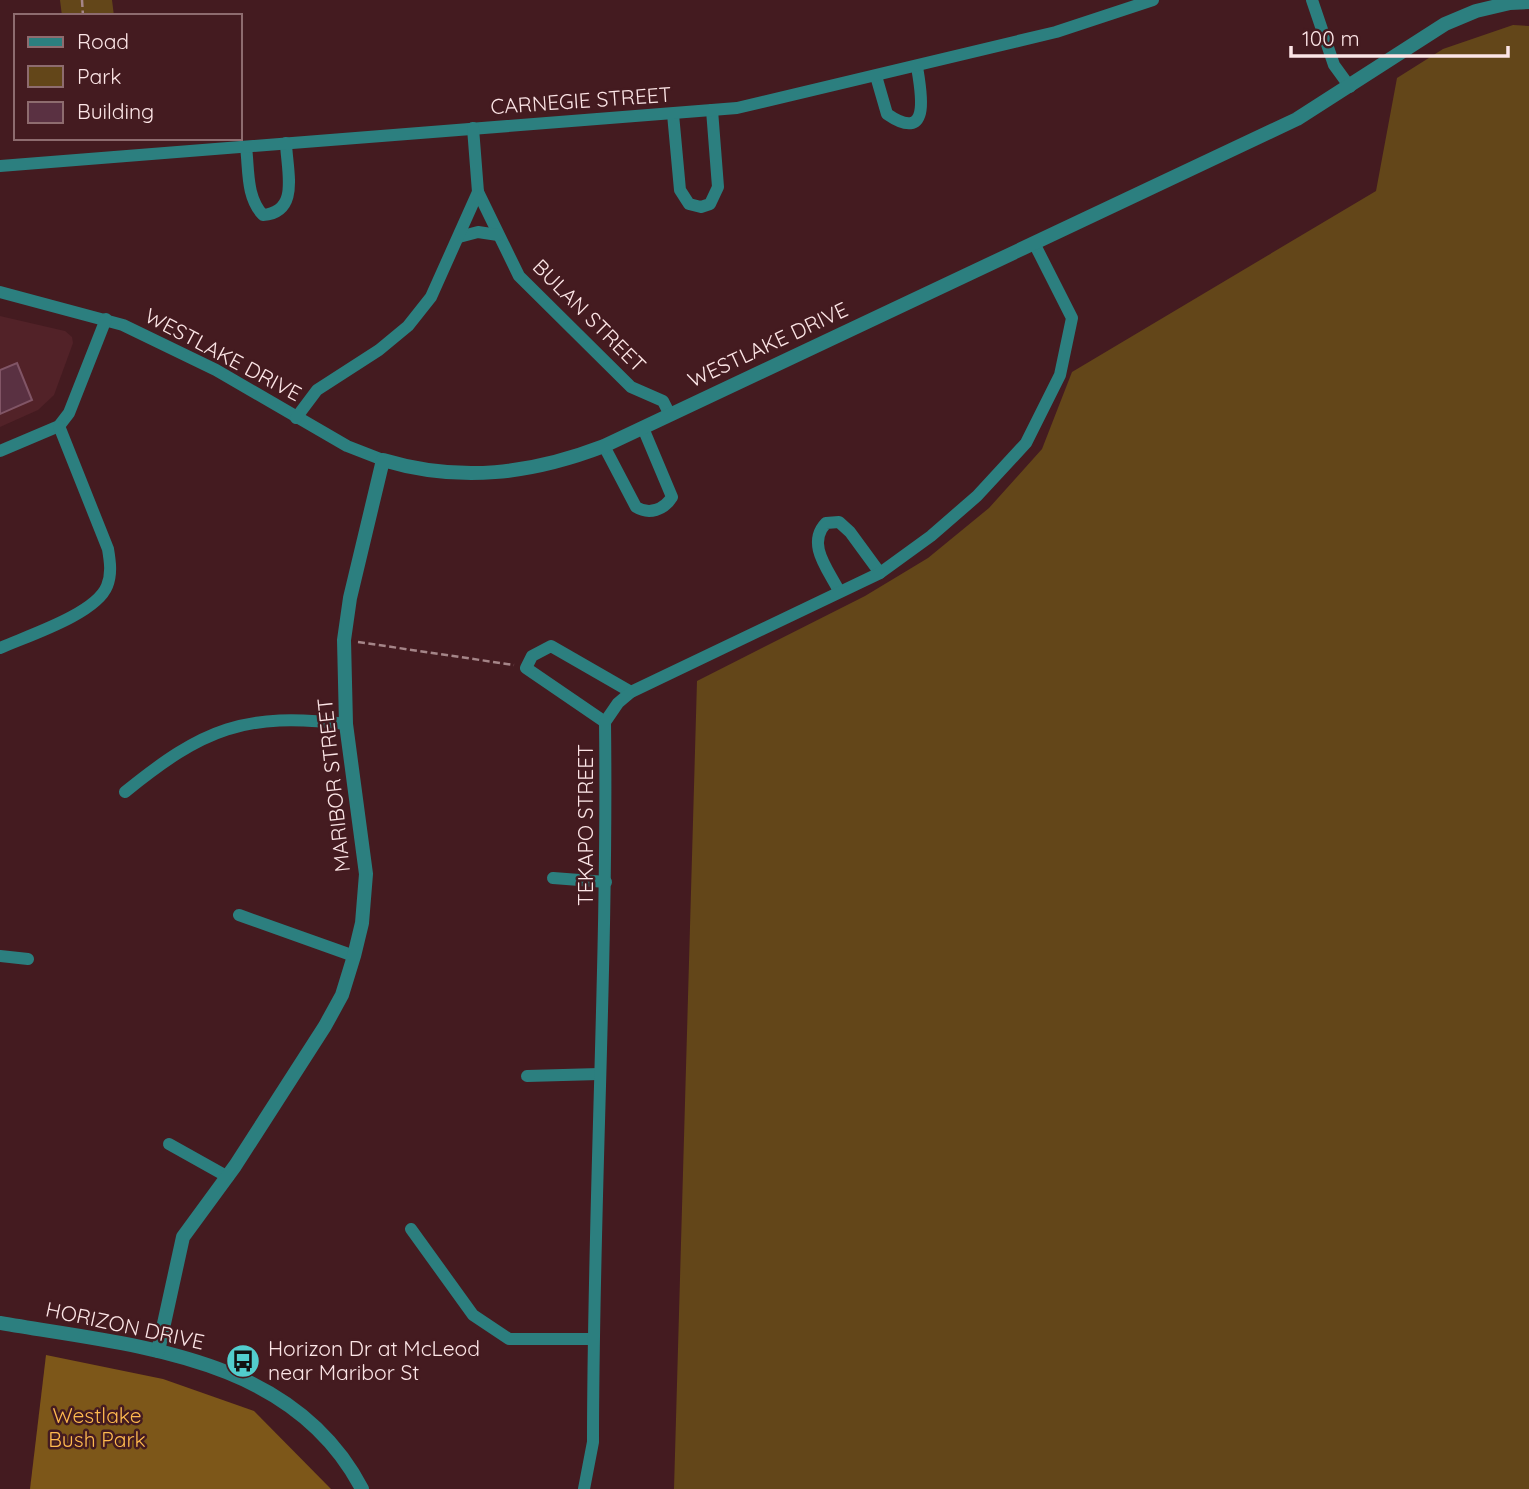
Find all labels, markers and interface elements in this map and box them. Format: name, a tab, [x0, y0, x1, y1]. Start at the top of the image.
legend	[14, 14, 242, 140]
scale bar	[1291, 14, 1508, 58]
text: 100 m	[1302, 25, 1360, 51]
text: Road	[77, 28, 129, 54]
text: Park	[77, 63, 121, 89]
street label: CARNEGIE STREET	[490, 81, 672, 119]
text: Building	[77, 98, 154, 124]
street label: BULAN STREET	[528, 253, 652, 377]
street label: WESTLAKE DRIVE	[683, 296, 852, 393]
street label: WESTLAKE DRIVE	[141, 302, 306, 406]
street label: MARIBOR STREET	[311, 697, 355, 873]
street label: TEKAPO STREET	[572, 744, 598, 906]
street label: HORIZON DRIVE	[44, 1296, 207, 1355]
place label: Horizon Dr at McLeod near Maribor St	[268, 1335, 480, 1385]
bus stop icon: Horizon Dr at McLeod near Maribor St	[224, 1342, 262, 1380]
park label: Westlake Bush Park	[48, 1402, 146, 1452]

